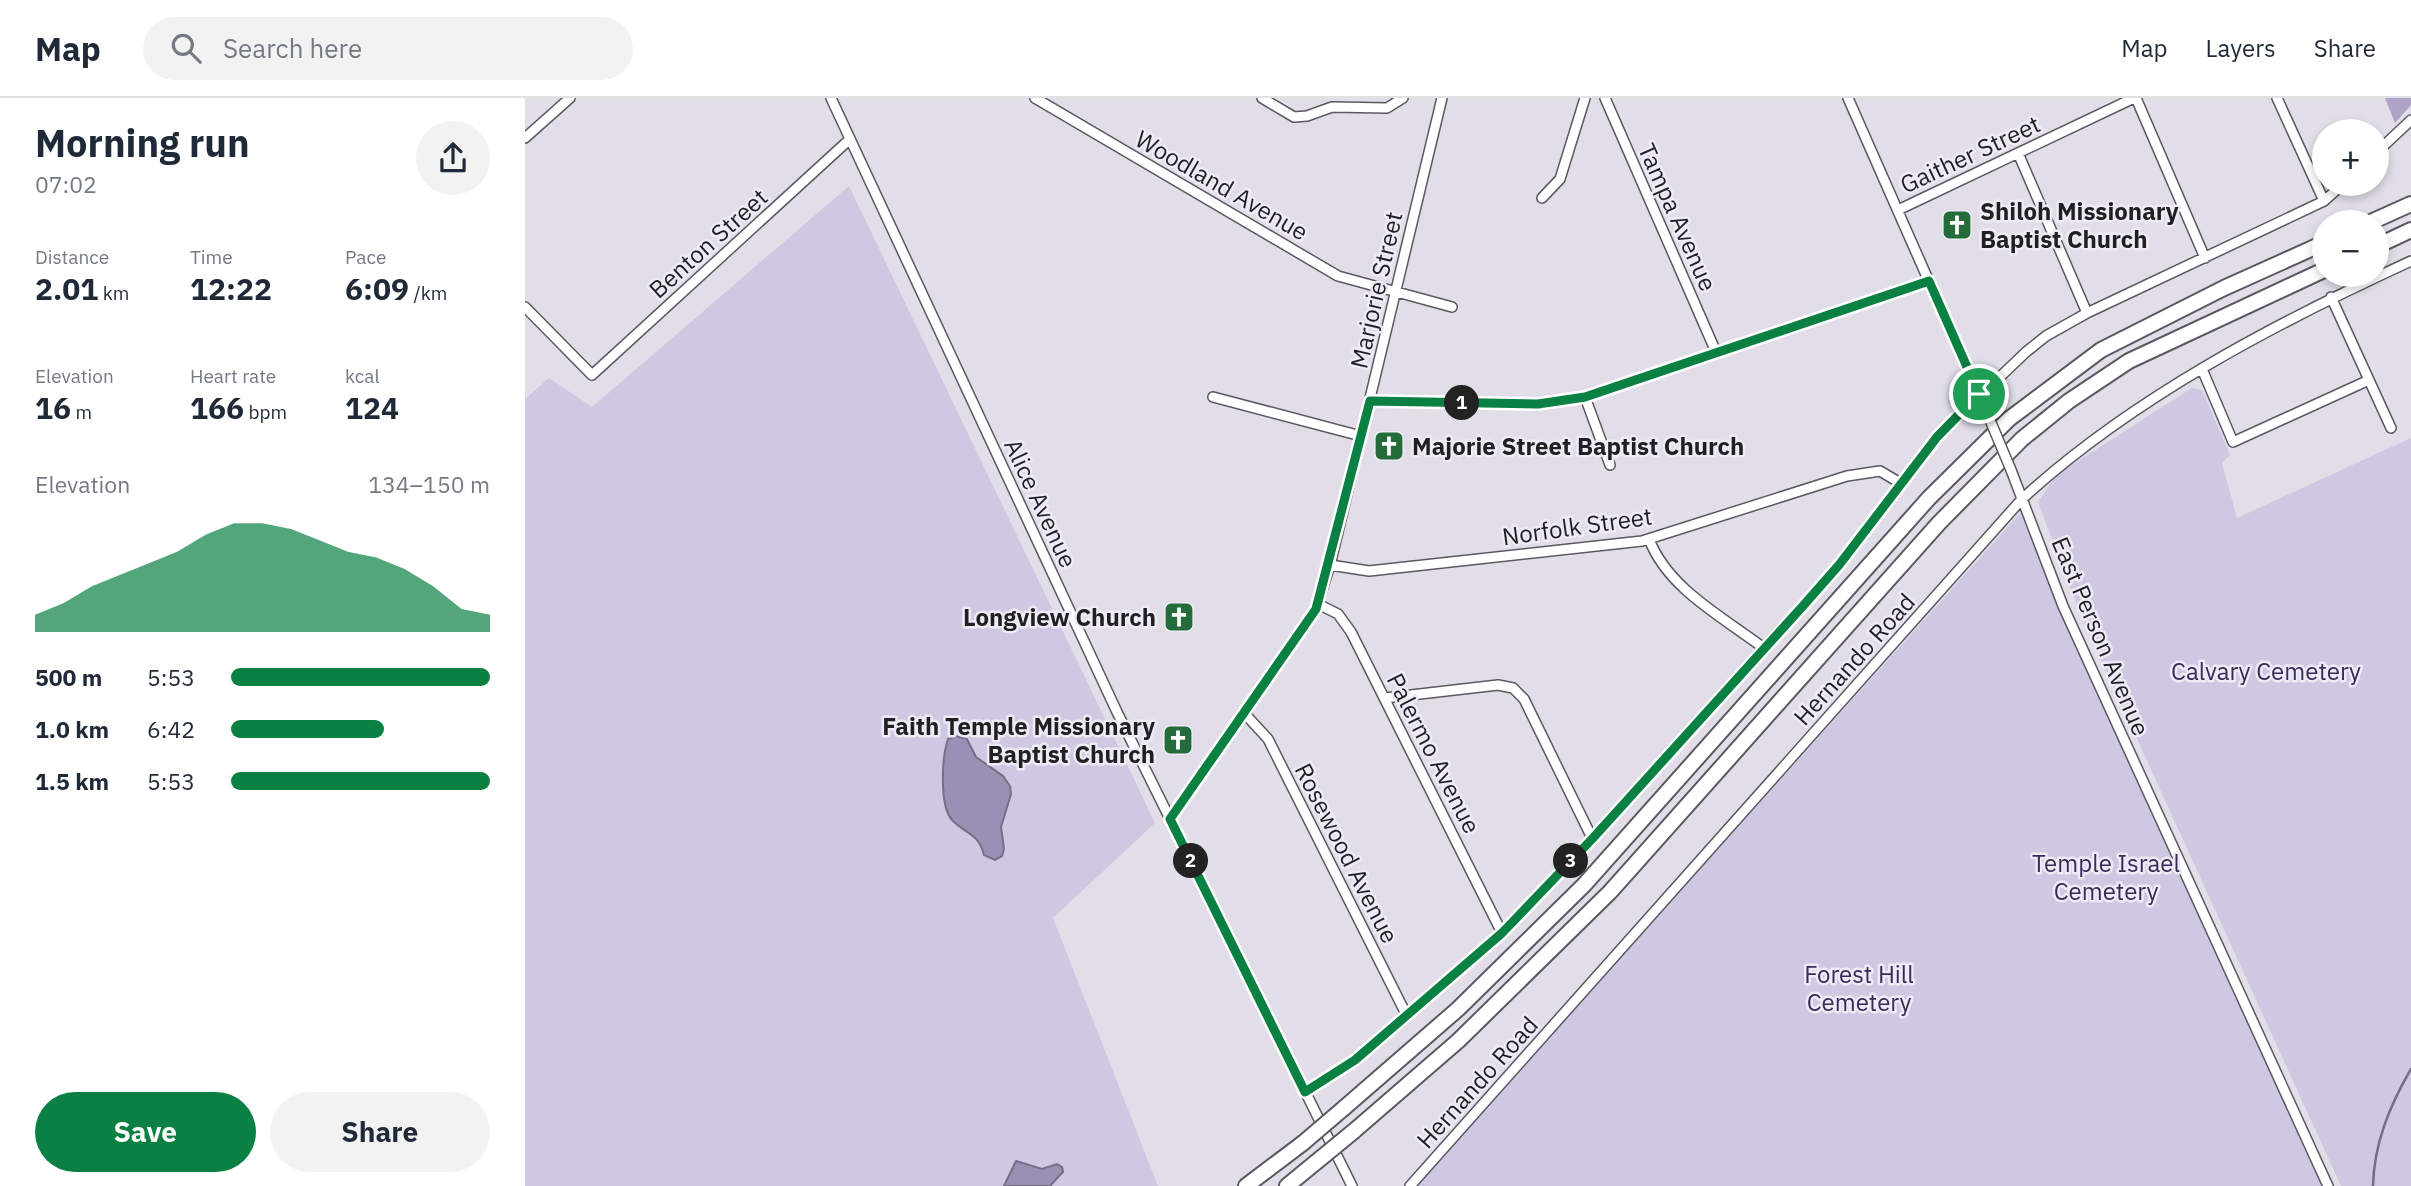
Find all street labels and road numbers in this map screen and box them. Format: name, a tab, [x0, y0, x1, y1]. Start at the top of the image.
street label: Gaither Street	[1895, 108, 2045, 200]
street label: Woodland Avenue	[1130, 123, 1314, 247]
street label: Tampa Avenue	[1631, 138, 1725, 296]
street label: Benton Street	[642, 181, 774, 305]
street label: Marjorie Street	[1342, 208, 1410, 372]
street label: Alice Avenue	[997, 433, 1085, 573]
street label: Norfolk Street	[1500, 500, 1654, 552]
street label: East Person Avenue	[2045, 532, 2157, 740]
street label: Hernando Road	[1786, 586, 1922, 732]
street label: Palermo Avenue	[1380, 667, 1488, 839]
street label: Rosewood Avenue	[1288, 757, 1406, 949]
street label: Hernando Road	[1409, 1009, 1545, 1155]

